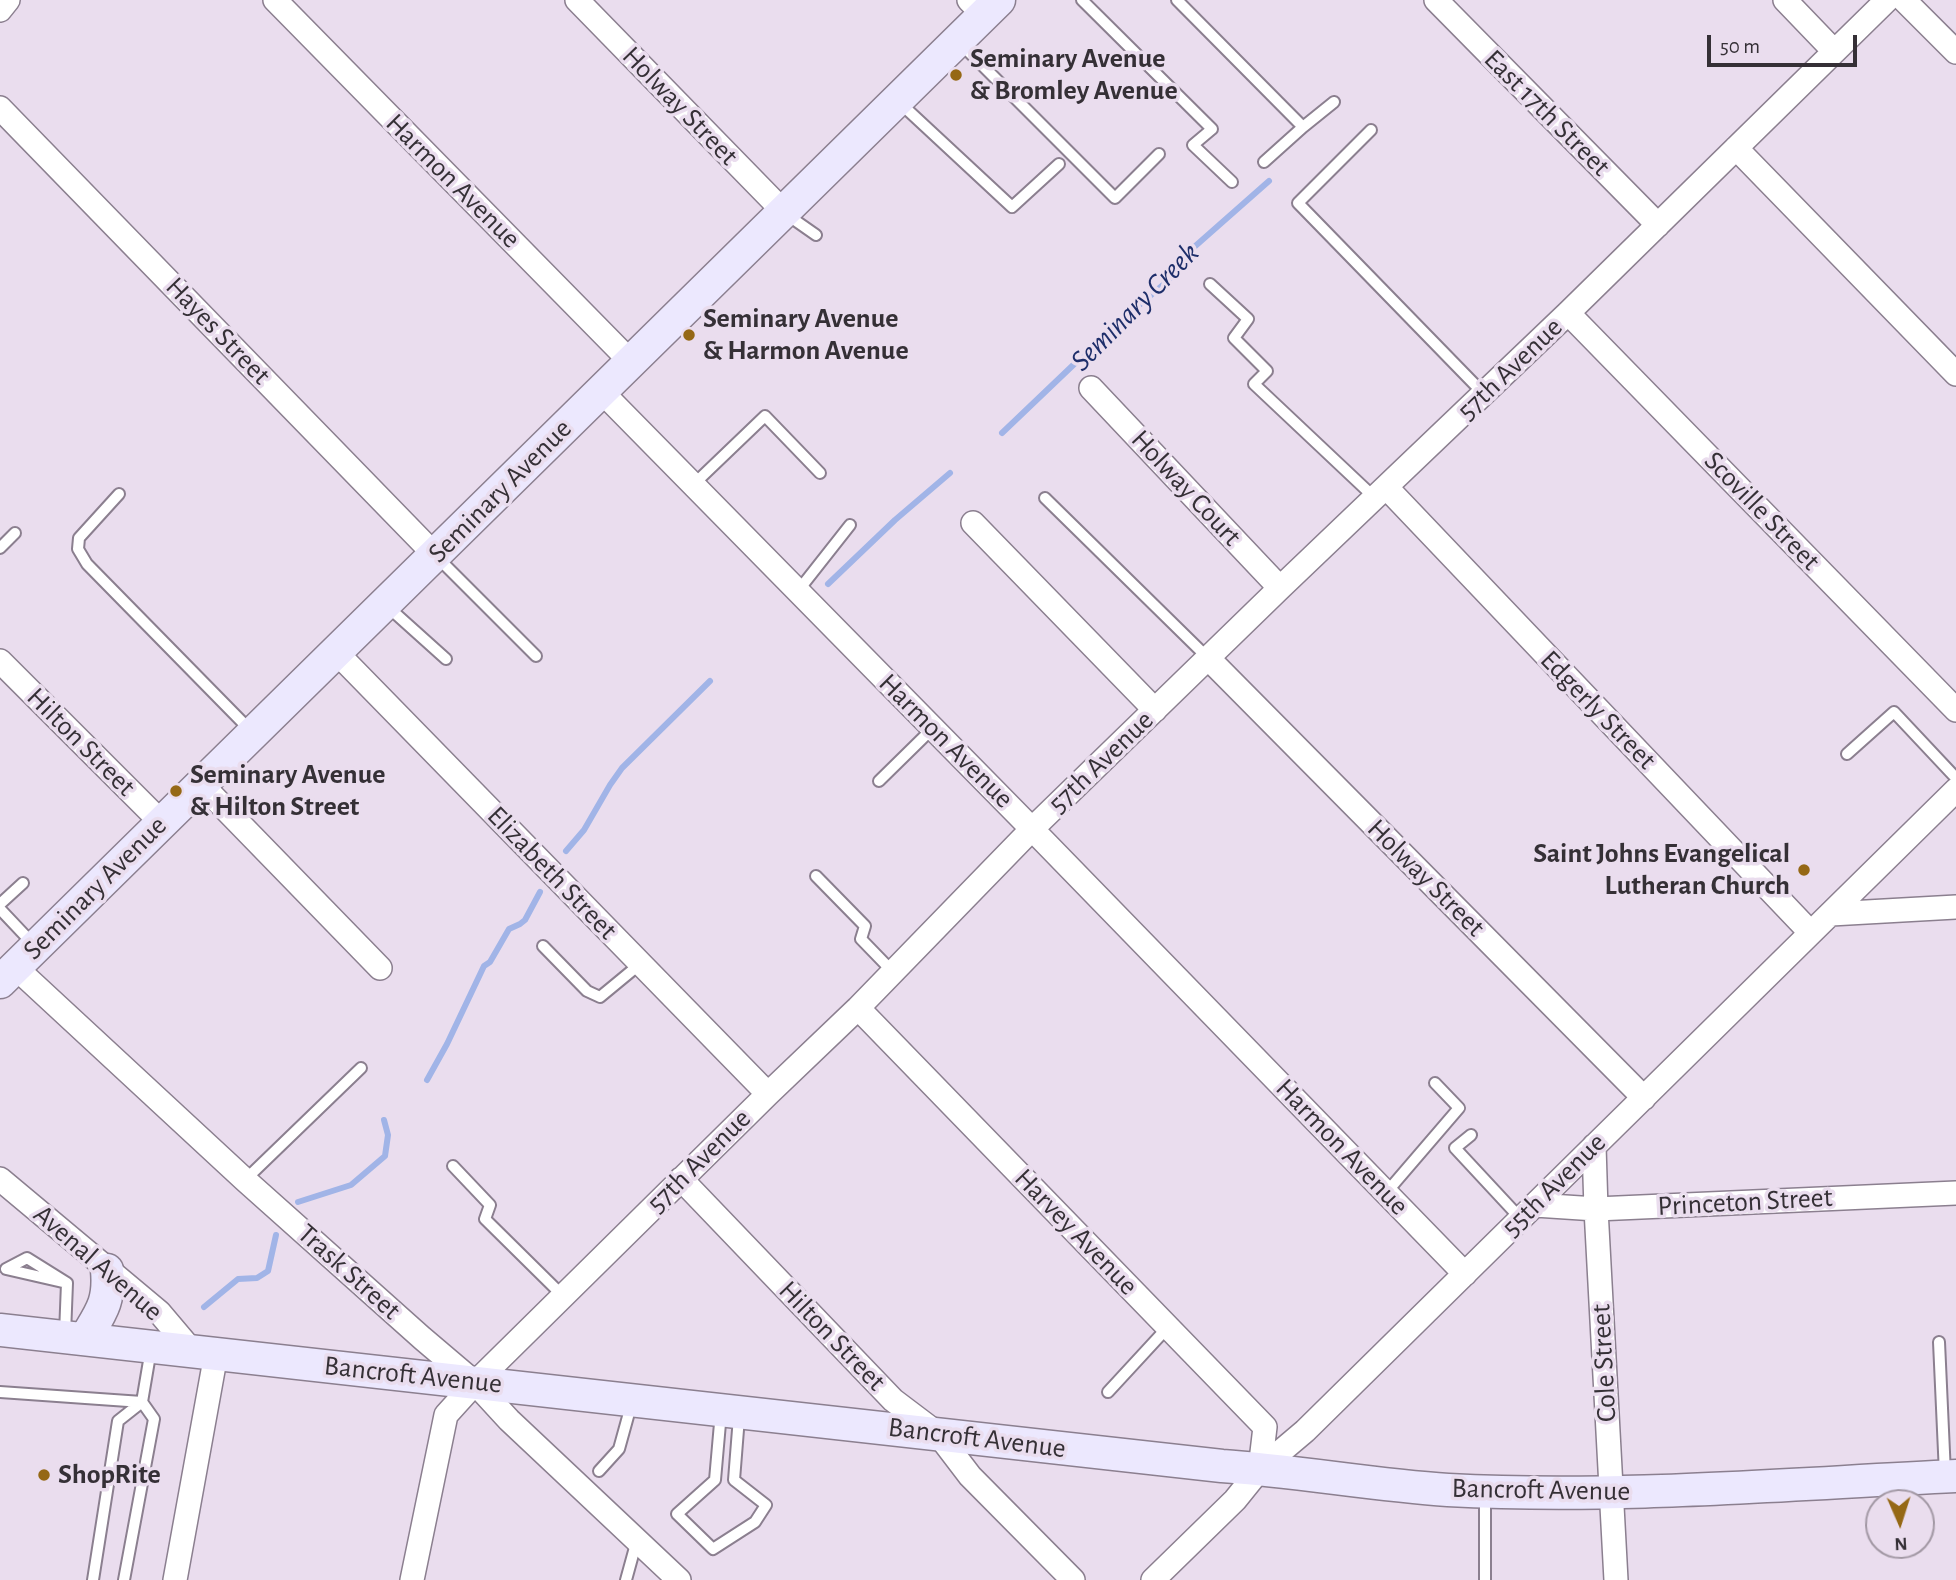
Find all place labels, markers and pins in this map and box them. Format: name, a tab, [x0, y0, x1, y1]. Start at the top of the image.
place label: Seminary Avenue & Bromley Avenue	[970, 42, 1178, 108]
marker: Seminary Avenue & Bromley Avenue	[948, 67, 964, 83]
place label: Seminary Avenue & Harmon Avenue	[703, 302, 909, 368]
marker: Seminary Avenue & Harmon Avenue	[681, 327, 697, 343]
place label: Seminary Avenue & Hilton Street	[190, 758, 385, 824]
marker: Seminary Avenue & Hilton Street	[168, 783, 184, 799]
place label: Saint Johns Evangelical Lutheran Church	[1533, 837, 1790, 903]
marker: Saint Johns Evangelical Lutheran Church	[1796, 862, 1812, 878]
place label: ShopRite	[58, 1458, 161, 1492]
marker: ShopRite	[36, 1467, 52, 1483]

